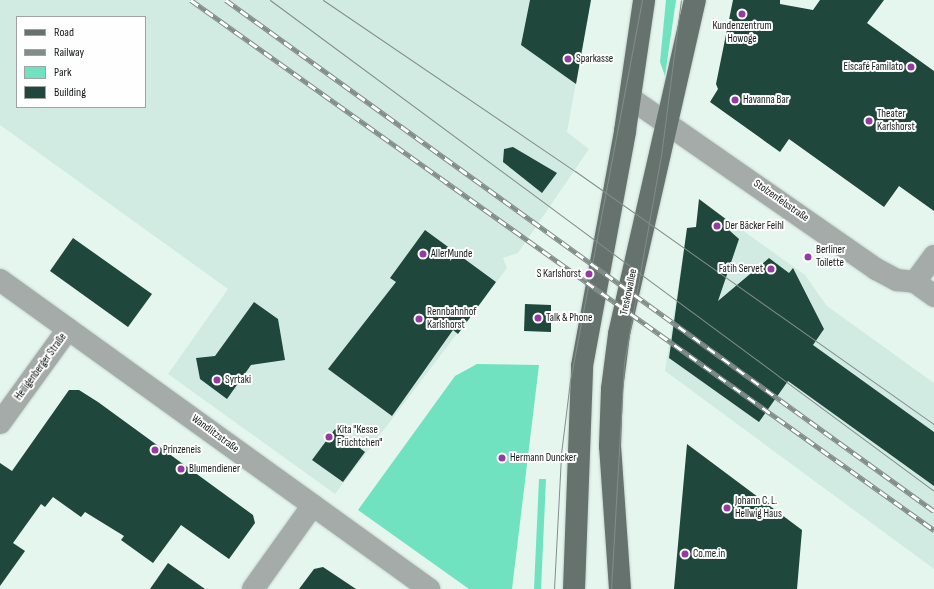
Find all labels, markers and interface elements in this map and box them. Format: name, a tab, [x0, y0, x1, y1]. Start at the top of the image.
marker: Kundenzentrum Howoge	[737, 9, 747, 19]
legend	[16, 16, 146, 108]
place label: Kundenzentrum Howoge	[712, 20, 772, 46]
text: Road	[54, 25, 74, 40]
text: Railway	[54, 45, 84, 60]
place label: Sparkasse	[576, 52, 613, 66]
marker: Sparkasse	[563, 54, 573, 64]
place label: Eiscafé Familato	[843, 60, 903, 74]
marker: Eiscafé Familato	[906, 62, 916, 72]
text: Park	[54, 65, 72, 80]
text: Building	[54, 85, 86, 100]
place label: Havanna Bar	[743, 93, 789, 107]
marker: Havanna Bar	[730, 95, 740, 105]
place label: Theater Karlshorst	[877, 108, 915, 134]
marker: Theater Karlshorst	[864, 116, 874, 126]
street label: Stolzenfelsstraße	[751, 177, 811, 225]
place label: Der Bäcker Feihl	[725, 219, 784, 233]
marker: Der Bäcker Feihl	[712, 221, 722, 231]
place label: Berliner Toilette	[816, 244, 845, 270]
place label: AllerMunde	[431, 247, 472, 261]
marker: AllerMunde	[418, 249, 428, 259]
marker: Berliner Toilette	[803, 252, 813, 262]
place label: Fatih Servet	[719, 262, 763, 276]
marker: Fatih Servet	[766, 264, 776, 274]
place label: S Karlshorst	[537, 267, 581, 281]
street label: Treskowallee	[618, 268, 640, 316]
marker: S Karlshorst	[584, 269, 594, 279]
place label: Rennbahnhof Karlshorst	[427, 306, 476, 332]
place label: Talk & Phone	[546, 311, 592, 325]
marker: Talk & Phone	[533, 313, 543, 323]
marker: Rennbahnhof Karlshorst	[414, 314, 424, 324]
street label: Heiligenberger Straße	[12, 331, 70, 403]
place label: Syrtaki	[225, 373, 251, 387]
marker: Syrtaki	[212, 375, 222, 385]
street label: Wandlitzstraße	[189, 412, 241, 456]
place label: Kita "Kesse Früchtchen"	[337, 424, 382, 450]
marker: Kita "Kesse Früchtchen"	[324, 432, 334, 442]
place label: Prinzeneis	[163, 443, 201, 457]
marker: Prinzeneis	[150, 445, 160, 455]
place label: Hermann Duncker	[510, 451, 576, 465]
marker: Hermann Duncker	[497, 453, 507, 463]
place label: Blumendiener	[189, 462, 240, 476]
marker: Blumendiener	[176, 464, 186, 474]
place label: Johann C. L. Hellwig Haus	[735, 495, 782, 521]
marker: Johann C. L. Hellwig Haus	[722, 503, 732, 513]
place label: Co.me.in	[693, 547, 725, 561]
marker: Co.me.in	[680, 549, 690, 559]

